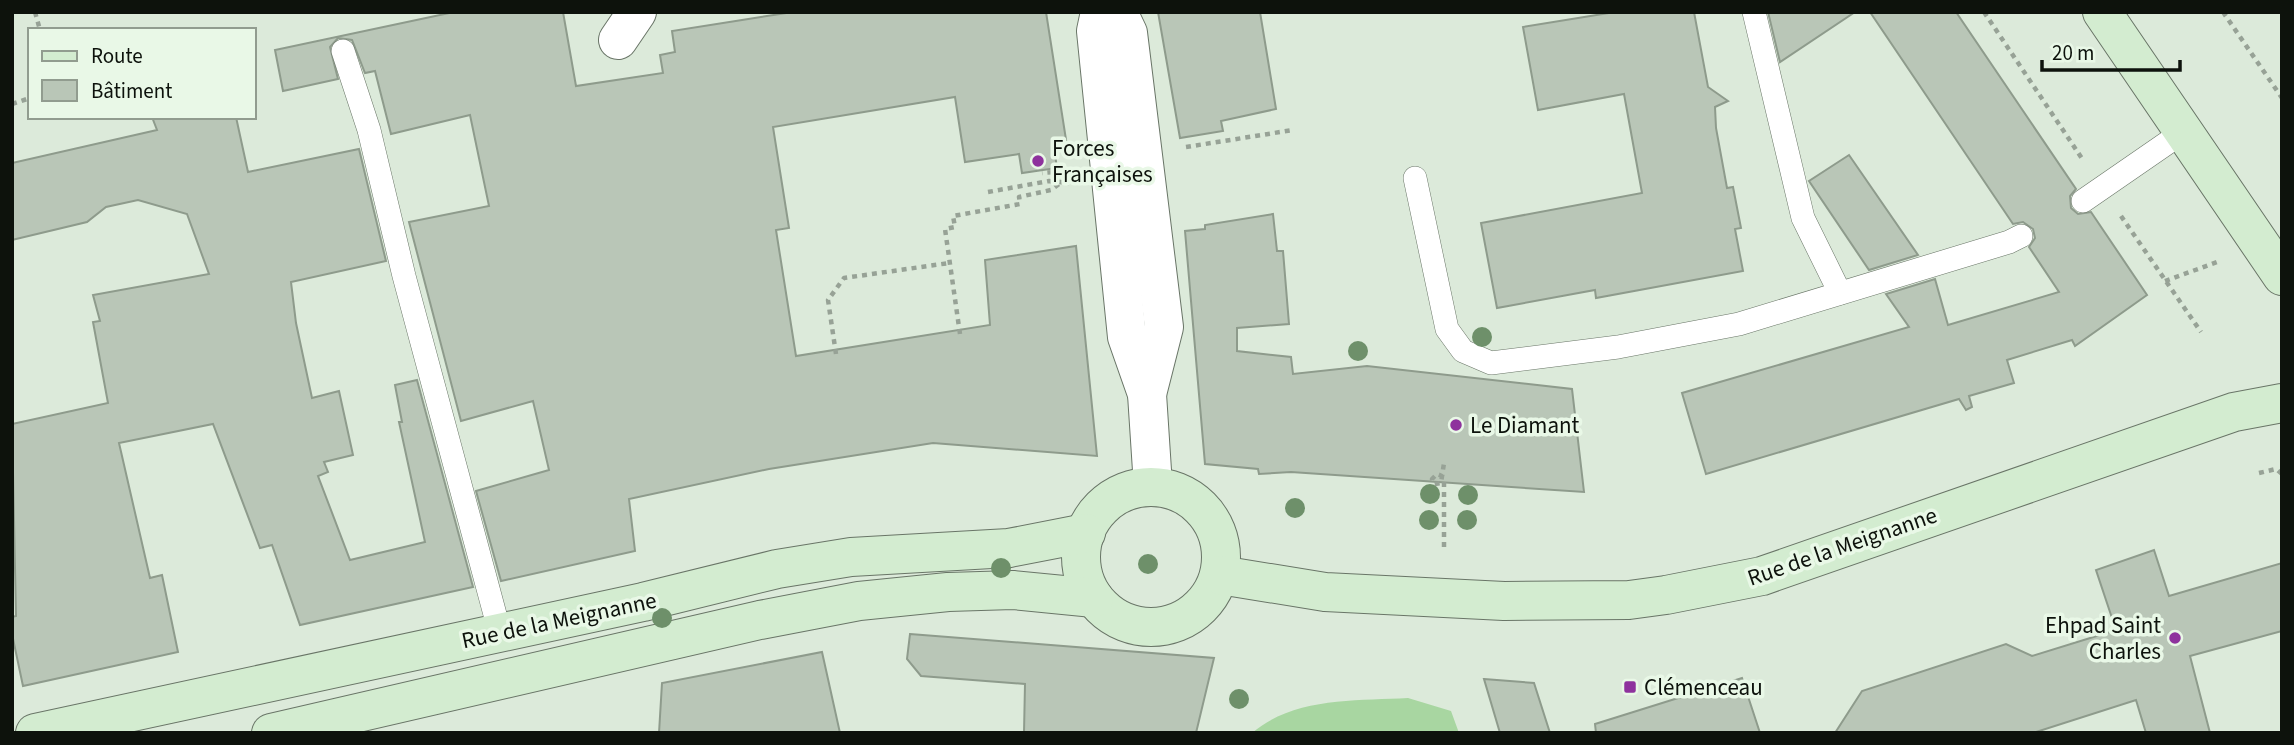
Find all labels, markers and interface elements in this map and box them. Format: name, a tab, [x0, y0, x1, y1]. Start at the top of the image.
legend	[28, 28, 256, 119]
scale bar	[2042, 28, 2180, 72]
text: 20 m	[2052, 38, 2094, 68]
text: Route	[91, 41, 143, 71]
text: Bâtiment	[91, 76, 172, 106]
place label: Forces Françaises	[1052, 132, 1153, 191]
marker: Forces Françaises	[1030, 153, 1046, 169]
place label: Le Diamant	[1470, 409, 1580, 442]
marker: Le Diamant	[1448, 417, 1464, 433]
street label: Rue de la Meignanne	[1743, 499, 1941, 594]
street label: Rue de la Meignanne	[459, 584, 660, 657]
place label: Ehpad Saint Charles	[2045, 609, 2161, 668]
marker: Ehpad Saint Charles	[2167, 630, 2183, 646]
place label: Clémenceau	[1644, 671, 1763, 704]
marker: Clémenceau	[1622, 679, 1638, 695]

